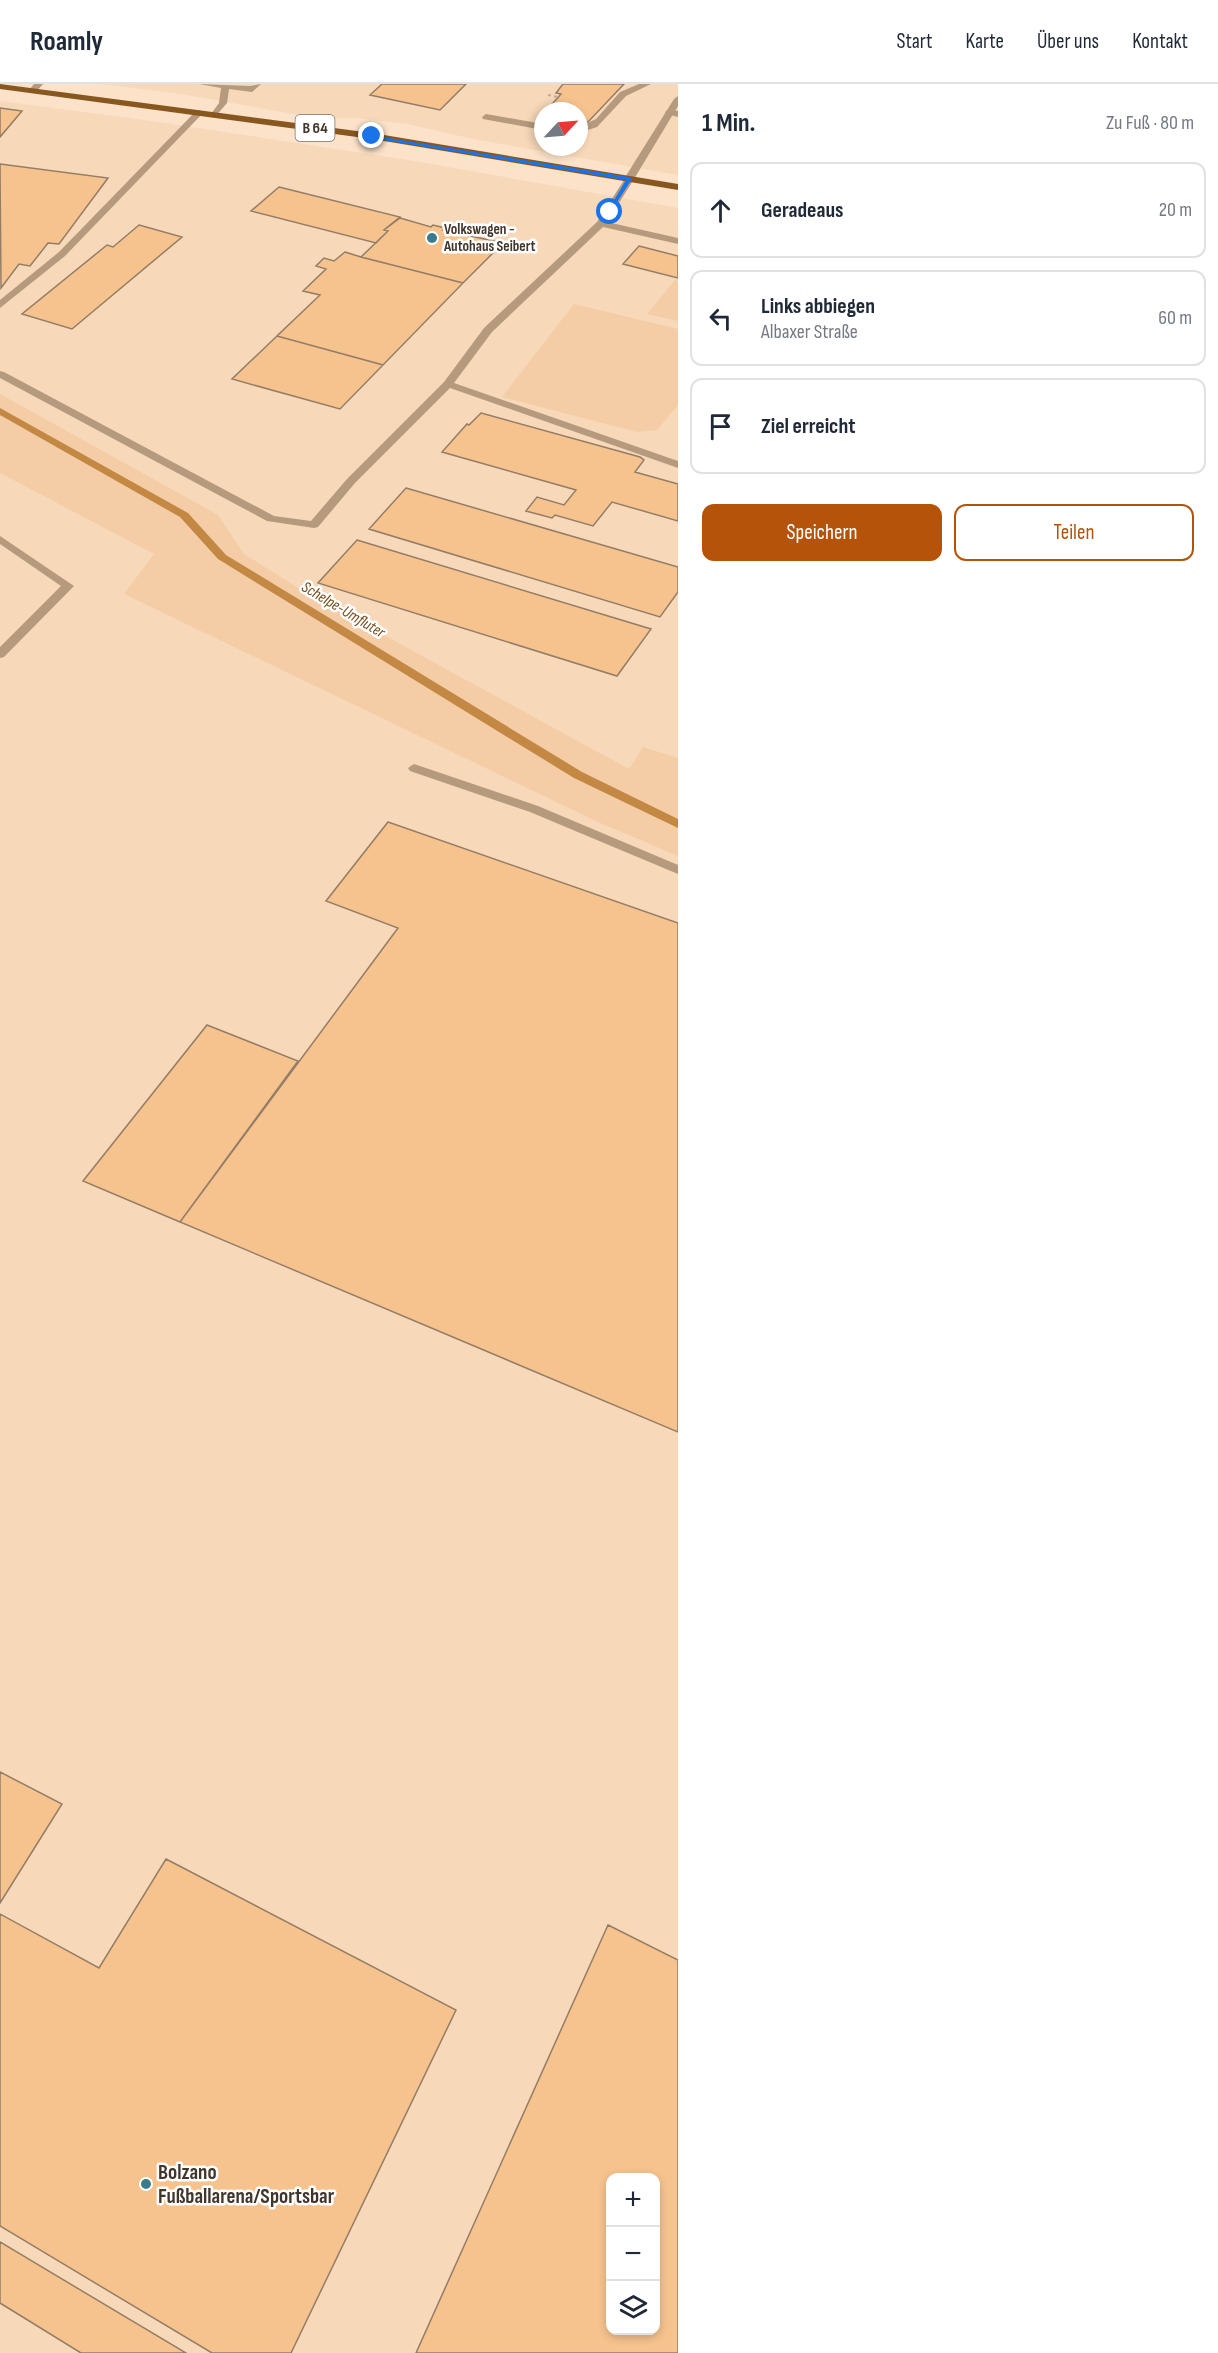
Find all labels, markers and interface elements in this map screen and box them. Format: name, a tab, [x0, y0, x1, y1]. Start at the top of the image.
text: Roamly	[30, 25, 103, 58]
text: Start	[896, 29, 933, 54]
text: Karte	[966, 29, 1004, 54]
text: Über uns	[1037, 29, 1099, 54]
text: Kontakt	[1132, 29, 1188, 54]
north arrow	[534, 102, 588, 156]
text: 1 Min.	[702, 108, 755, 139]
text: Zu Fuß · 80 m	[1106, 111, 1194, 135]
road number: B 64	[296, 115, 334, 141]
route end	[358, 122, 384, 148]
icon: ahead	[704, 194, 737, 227]
text: Geradeaus	[761, 197, 844, 224]
route start	[596, 198, 622, 224]
text: 20 m	[1159, 198, 1192, 222]
place label: Volkswagen - Autohaus Seibert	[443, 220, 536, 256]
marker: Volkswagen - Autohaus Seibert	[425, 231, 439, 245]
text: Links abbiegen	[761, 293, 875, 320]
icon: left	[704, 302, 737, 335]
text: 60 m	[1158, 306, 1192, 330]
text: Albaxer Straße	[761, 320, 858, 344]
icon: arrive	[704, 410, 737, 443]
text: Ziel erreicht	[761, 413, 856, 440]
button: Speichern	[702, 504, 942, 561]
button: Teilen	[954, 504, 1194, 561]
water label: Schelpe-Umfluter	[298, 578, 389, 643]
place label: Bolzano Fußballarena/Sportsbar	[158, 2160, 335, 2209]
map controls	[606, 2173, 660, 2335]
button: +	[606, 2173, 660, 2227]
marker: Bolzano Fußballarena/Sportsbar	[139, 2177, 153, 2191]
button: −	[606, 2227, 660, 2281]
button: layers	[606, 2281, 660, 2335]

